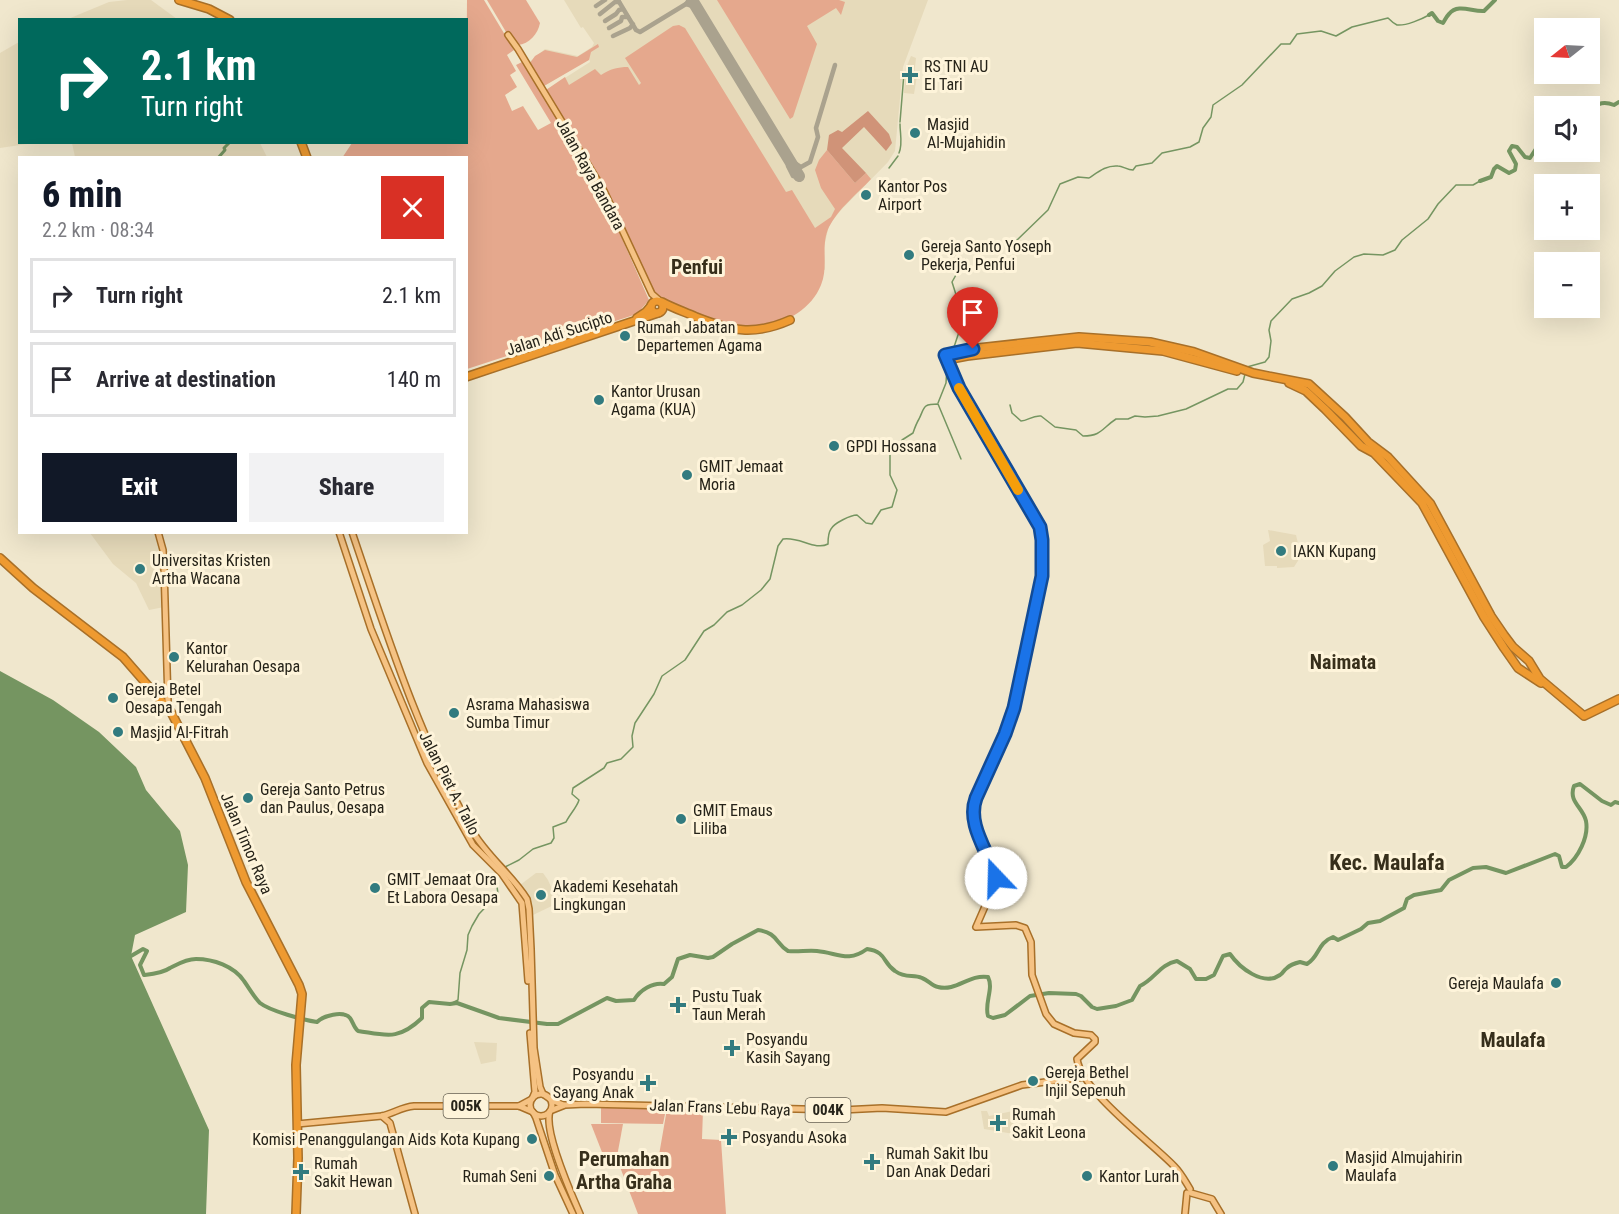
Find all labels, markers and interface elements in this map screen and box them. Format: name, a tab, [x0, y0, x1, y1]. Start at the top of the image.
north arrow	[1534, 18, 1600, 84]
map controls	[1534, 18, 1600, 318]
text: 2.1 km	[141, 41, 257, 90]
icon: right	[42, 42, 120, 120]
place label: RS TNI AU El Tari	[924, 57, 988, 94]
marker: RS TNI AU El Tari	[901, 66, 919, 84]
text: Turn right	[141, 91, 243, 123]
button: sound	[1534, 96, 1600, 162]
street label: Jalan Raya Bandara	[552, 115, 629, 233]
place label: Masjid Al-Mujahidin	[927, 115, 1006, 152]
marker: Masjid Al-Mujahidin	[908, 126, 922, 140]
text: 6 min	[42, 174, 122, 216]
button: +	[1534, 174, 1600, 240]
button: close	[381, 176, 444, 239]
place label: Kantor Pos Airport	[878, 177, 947, 214]
marker: Kantor Pos Airport	[859, 188, 873, 202]
text: 2.2 km · 08:34	[42, 218, 154, 242]
place label: Gereja Santo Yoseph Pekerja, Penfui	[921, 237, 1051, 274]
marker: Gereja Santo Yoseph Pekerja, Penfui	[902, 248, 916, 262]
button: −	[1534, 252, 1600, 318]
district label: Penfui	[671, 255, 723, 279]
icon: right	[45, 279, 78, 312]
text: Turn right	[96, 283, 183, 308]
text: 2.1 km	[382, 283, 441, 308]
pin	[947, 287, 998, 349]
icon: arrive	[956, 296, 989, 329]
street label: Jalan Adi Sucipto	[504, 307, 615, 360]
place label: Rumah Jabatan Departemen Agama	[637, 318, 762, 355]
marker: Rumah Jabatan Departemen Agama	[618, 329, 632, 343]
icon: arrive	[45, 363, 78, 396]
text: Arrive at destination	[96, 367, 276, 392]
text: 140 m	[387, 367, 441, 392]
place label: Kantor Urusan Agama (KUA)	[611, 382, 701, 419]
marker: Kantor Urusan Agama (KUA)	[592, 393, 606, 407]
place label: GPDI Hossana	[846, 437, 937, 456]
marker: GPDI Hossana	[827, 439, 841, 453]
button: Exit	[42, 453, 237, 522]
button: Share	[249, 453, 444, 522]
place label: GMIT Jemaat Moria	[699, 457, 784, 494]
marker: GMIT Jemaat Moria	[680, 468, 694, 482]
place label: IAKN Kupang	[1293, 542, 1376, 561]
marker: IAKN Kupang	[1274, 544, 1288, 558]
place label: Universitas Kristen Artha Wacana	[152, 551, 270, 588]
marker: Universitas Kristen Artha Wacana	[133, 562, 147, 576]
place label: Kantor Kelurahan Oesapa	[186, 639, 300, 676]
marker: Kantor Kelurahan Oesapa	[167, 650, 181, 664]
district label: Naimata	[1310, 650, 1376, 674]
place label: Gereja Betel Oesapa Tengah	[125, 680, 222, 717]
marker: Gereja Betel Oesapa Tengah	[106, 691, 120, 705]
place label: Asrama Mahasiswa Sumba Timur	[466, 695, 590, 732]
marker: Asrama Mahasiswa Sumba Timur	[447, 706, 461, 720]
place label: Masjid Al-Fitrah	[130, 723, 229, 742]
marker: Masjid Al-Fitrah	[111, 725, 125, 739]
street label: Jalan Piet A. Tallo	[415, 728, 484, 838]
place label: Gereja Santo Petrus dan Paulus, Oesapa	[260, 780, 385, 817]
street label: Jalan Timor Raya	[217, 789, 277, 897]
marker: Gereja Santo Petrus dan Paulus, Oesapa	[241, 791, 255, 805]
place label: GMIT Emaus Liliba	[693, 801, 773, 838]
marker: GMIT Emaus Liliba	[674, 812, 688, 826]
position arrow	[964, 846, 1028, 910]
district label: Kec. Maulafa	[1329, 850, 1445, 875]
place label: GMIT Jemaat Ora Et Labora Oesapa	[387, 870, 498, 907]
place label: Akademi Kesehatah Lingkungan	[553, 877, 678, 914]
marker: GMIT Jemaat Ora Et Labora Oesapa	[368, 881, 382, 895]
marker: Akademi Kesehatah Lingkungan	[534, 888, 548, 902]
place label: Gereja Maulafa	[1448, 974, 1544, 993]
marker: Gereja Maulafa	[1549, 976, 1563, 990]
place label: Pustu Tuak Taun Merah	[692, 987, 766, 1024]
marker: Pustu Tuak Taun Merah	[669, 996, 687, 1014]
district label: Maulafa	[1481, 1028, 1545, 1052]
place label: Posyandu Kasih Sayang	[746, 1030, 830, 1067]
marker: Posyandu Kasih Sayang	[723, 1039, 741, 1057]
place label: Gereja Bethel Injil Sepenuh	[1045, 1063, 1129, 1100]
place label: Posyandu Sayang Anak	[553, 1065, 635, 1102]
marker: Posyandu Sayang Anak	[639, 1074, 657, 1092]
marker: Gereja Bethel Injil Sepenuh	[1026, 1074, 1040, 1088]
road number: 005K	[444, 1094, 488, 1118]
street label: Jalan Frans Lebu Raya	[649, 1096, 791, 1119]
road number: 004K	[806, 1098, 850, 1122]
place label: Rumah Sakit Leona	[1012, 1105, 1086, 1142]
marker: Rumah Sakit Leona	[989, 1114, 1007, 1132]
marker: Posyandu Asoka	[720, 1128, 738, 1146]
place label: Posyandu Asoka	[742, 1128, 847, 1147]
place label: Komisi Penanggulangan Aids Kota Kupang	[252, 1130, 520, 1149]
marker: Komisi Penanggulangan Aids Kota Kupang	[525, 1132, 539, 1146]
place label: Rumah Sakit Ibu Dan Anak Dedari	[886, 1144, 991, 1181]
district label: Perumahan Artha Graha	[576, 1147, 672, 1194]
place label: Masjid Almujahirin Maulafa	[1345, 1148, 1463, 1185]
marker: Rumah Sakit Ibu Dan Anak Dedari	[863, 1153, 881, 1171]
place label: Rumah Sakit Hewan	[314, 1154, 392, 1191]
marker: Masjid Almujahirin Maulafa	[1326, 1159, 1340, 1173]
marker: Rumah Sakit Hewan	[292, 1163, 310, 1181]
place label: Rumah Seni	[462, 1167, 537, 1186]
place label: Kantor Lurah	[1099, 1167, 1179, 1186]
marker: Rumah Seni	[542, 1169, 556, 1183]
marker: Kantor Lurah	[1080, 1169, 1094, 1183]

